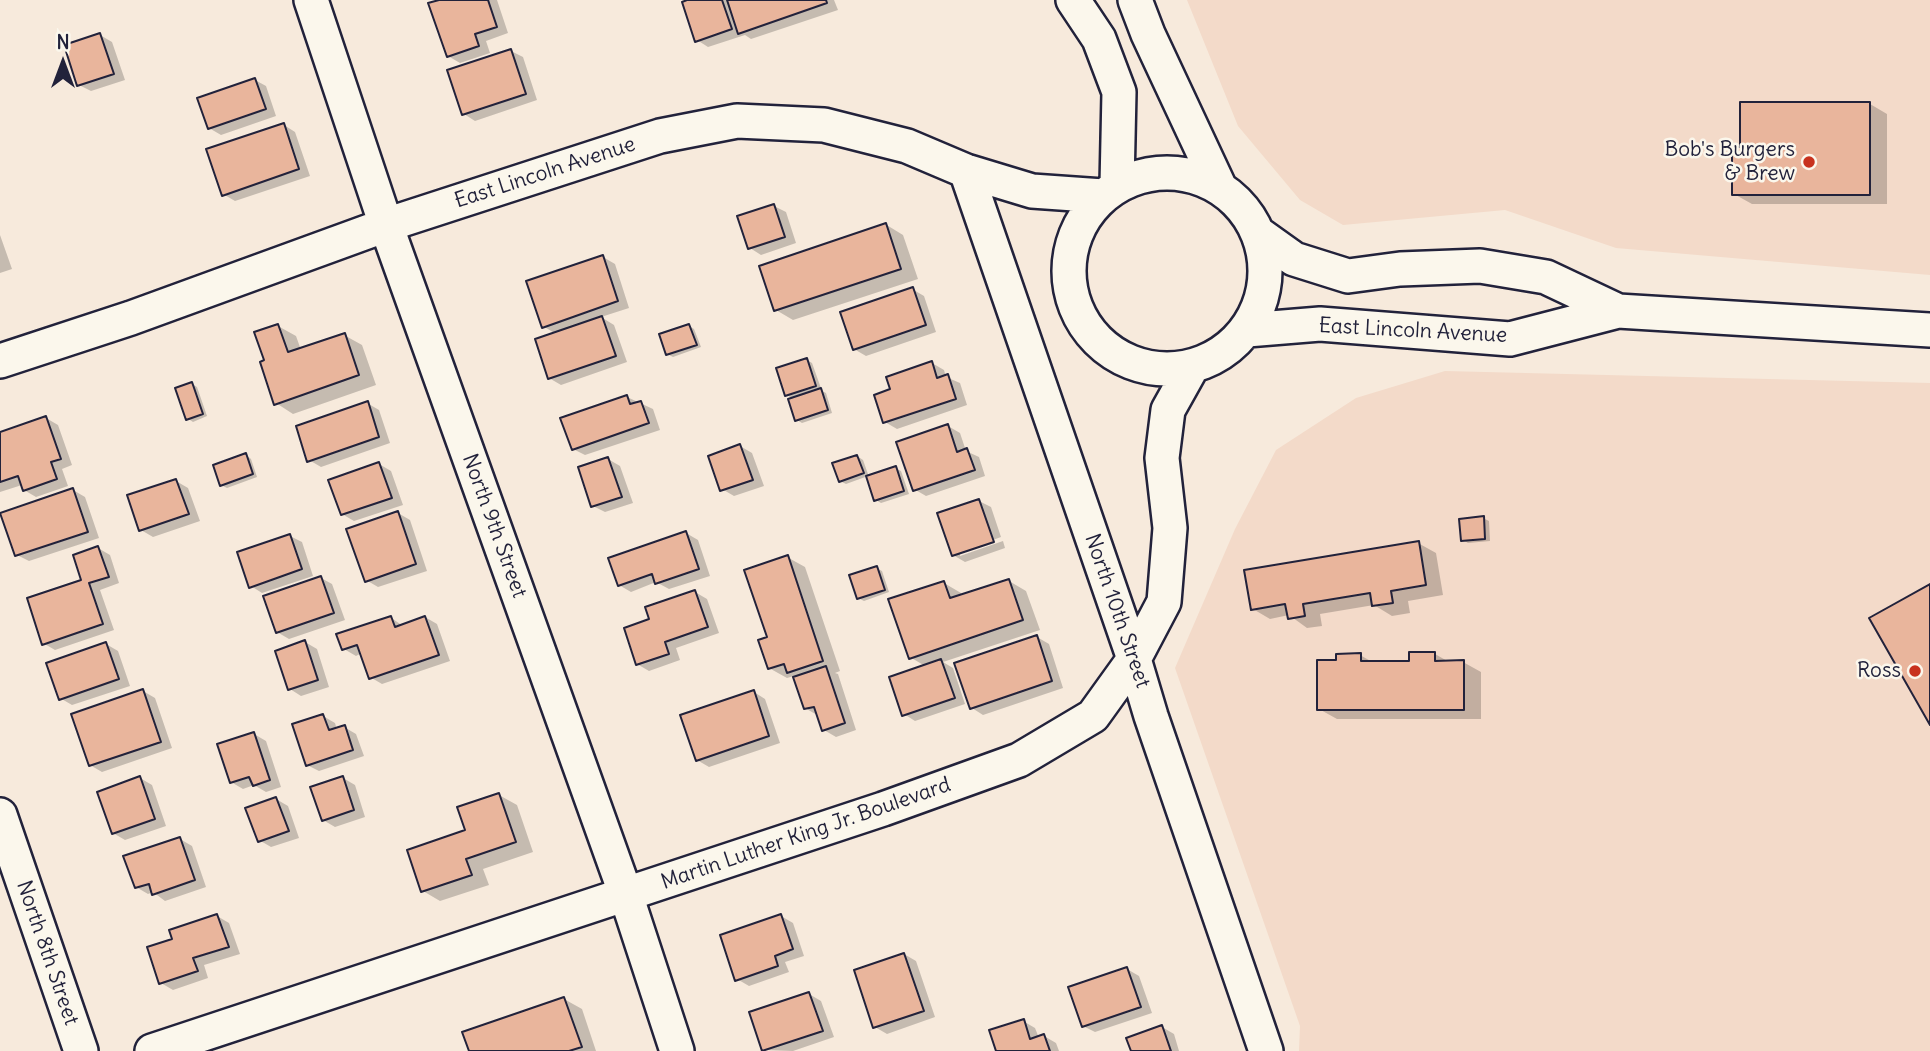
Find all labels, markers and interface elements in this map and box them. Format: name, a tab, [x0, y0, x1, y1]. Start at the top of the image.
north arrow	[28, 28, 98, 98]
text: N	[56, 30, 70, 54]
street label: East Lincoln Avenue	[451, 132, 639, 214]
place label: Bob's Burgers & Brew	[1664, 137, 1795, 187]
marker: Bob's Burgers & Brew	[1801, 154, 1817, 170]
street label: East Lincoln Avenue	[1318, 313, 1508, 349]
street label: North 9th Street	[456, 451, 532, 601]
street label: North 10th Street	[1079, 531, 1155, 691]
place label: Ross	[1857, 658, 1901, 684]
marker: Ross	[1907, 663, 1923, 679]
street label: Martin Luther King Jr. Boulevard	[658, 773, 954, 895]
street label: North 8th Street	[10, 877, 84, 1029]

